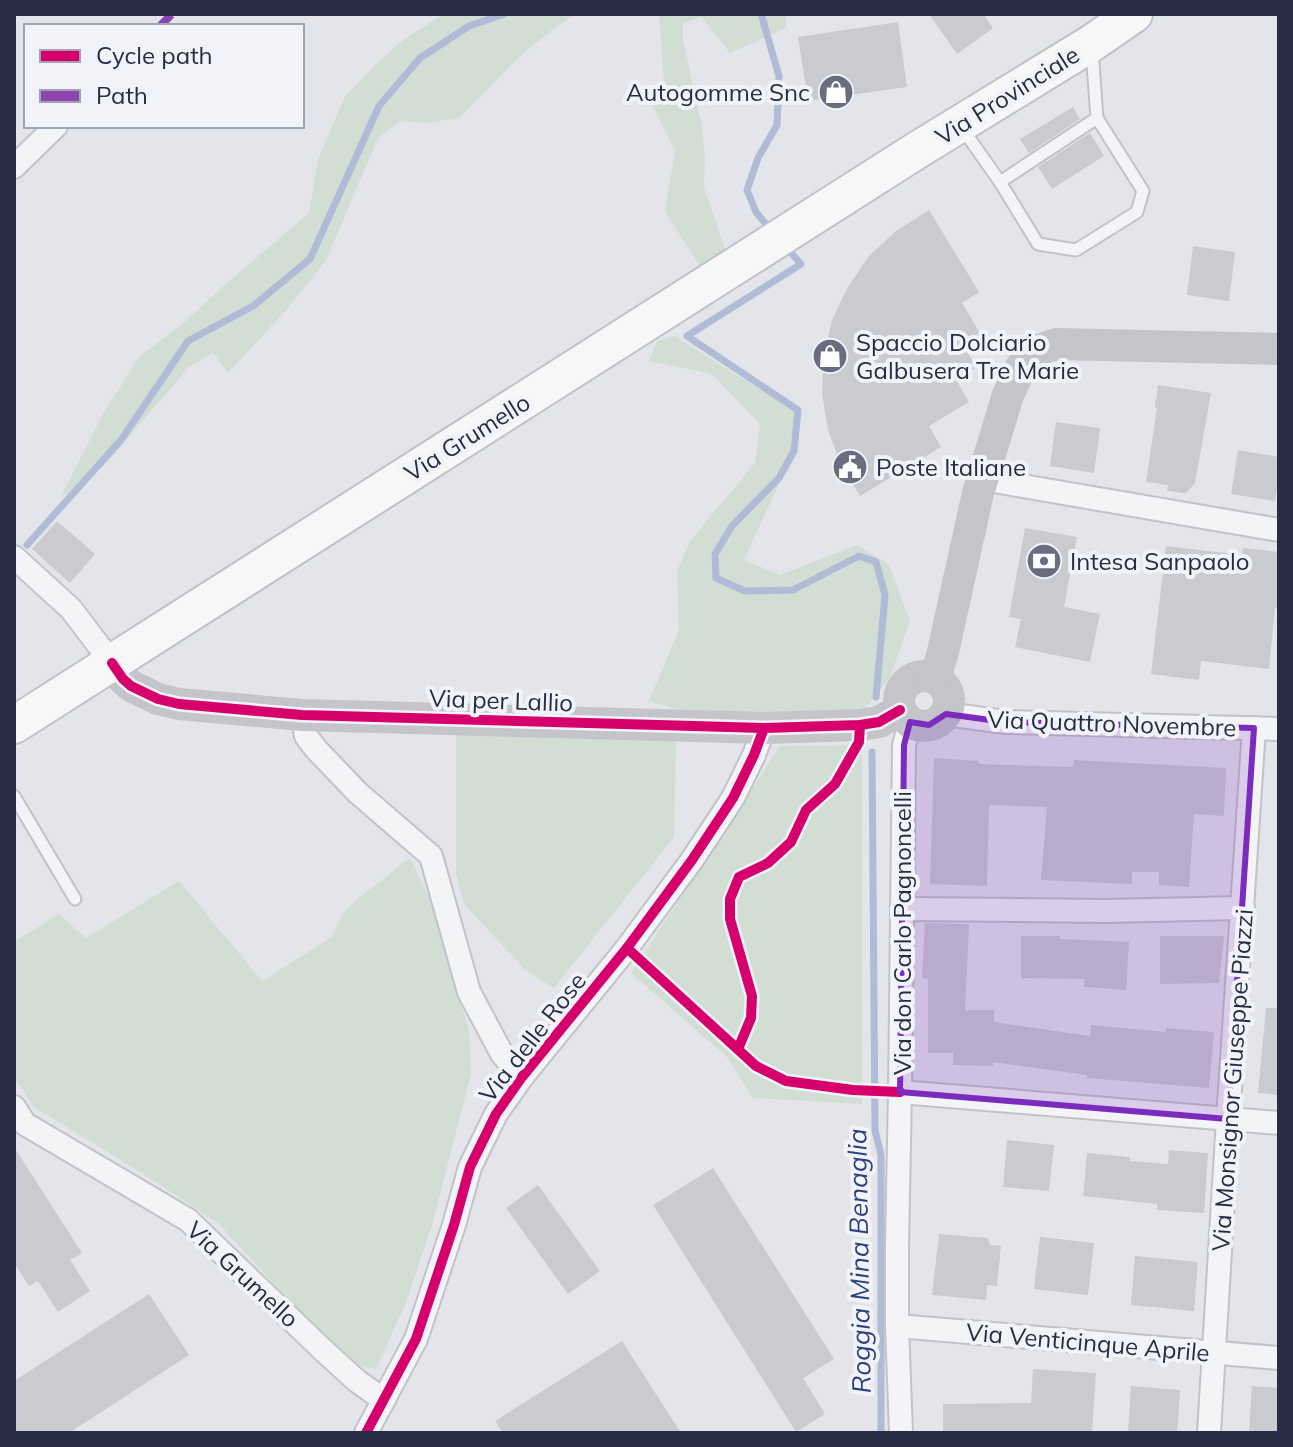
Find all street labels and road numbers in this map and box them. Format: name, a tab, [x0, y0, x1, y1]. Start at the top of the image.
street label: Via Provinciale	[930, 39, 1084, 151]
street label: Via Grumello	[399, 387, 535, 487]
street label: Via per Lallio	[429, 682, 573, 718]
street label: Via Quattro Novembre	[987, 704, 1237, 742]
street label: Via don Carlo Pagnoncelli	[887, 791, 917, 1075]
street label: Via Monsignor Giuseppe Piazzi	[1205, 908, 1259, 1252]
street label: Via delle Rose	[472, 966, 592, 1108]
street label: Via Grumello	[181, 1214, 305, 1334]
street label: Via Venticinque Aprile	[965, 1316, 1211, 1368]

